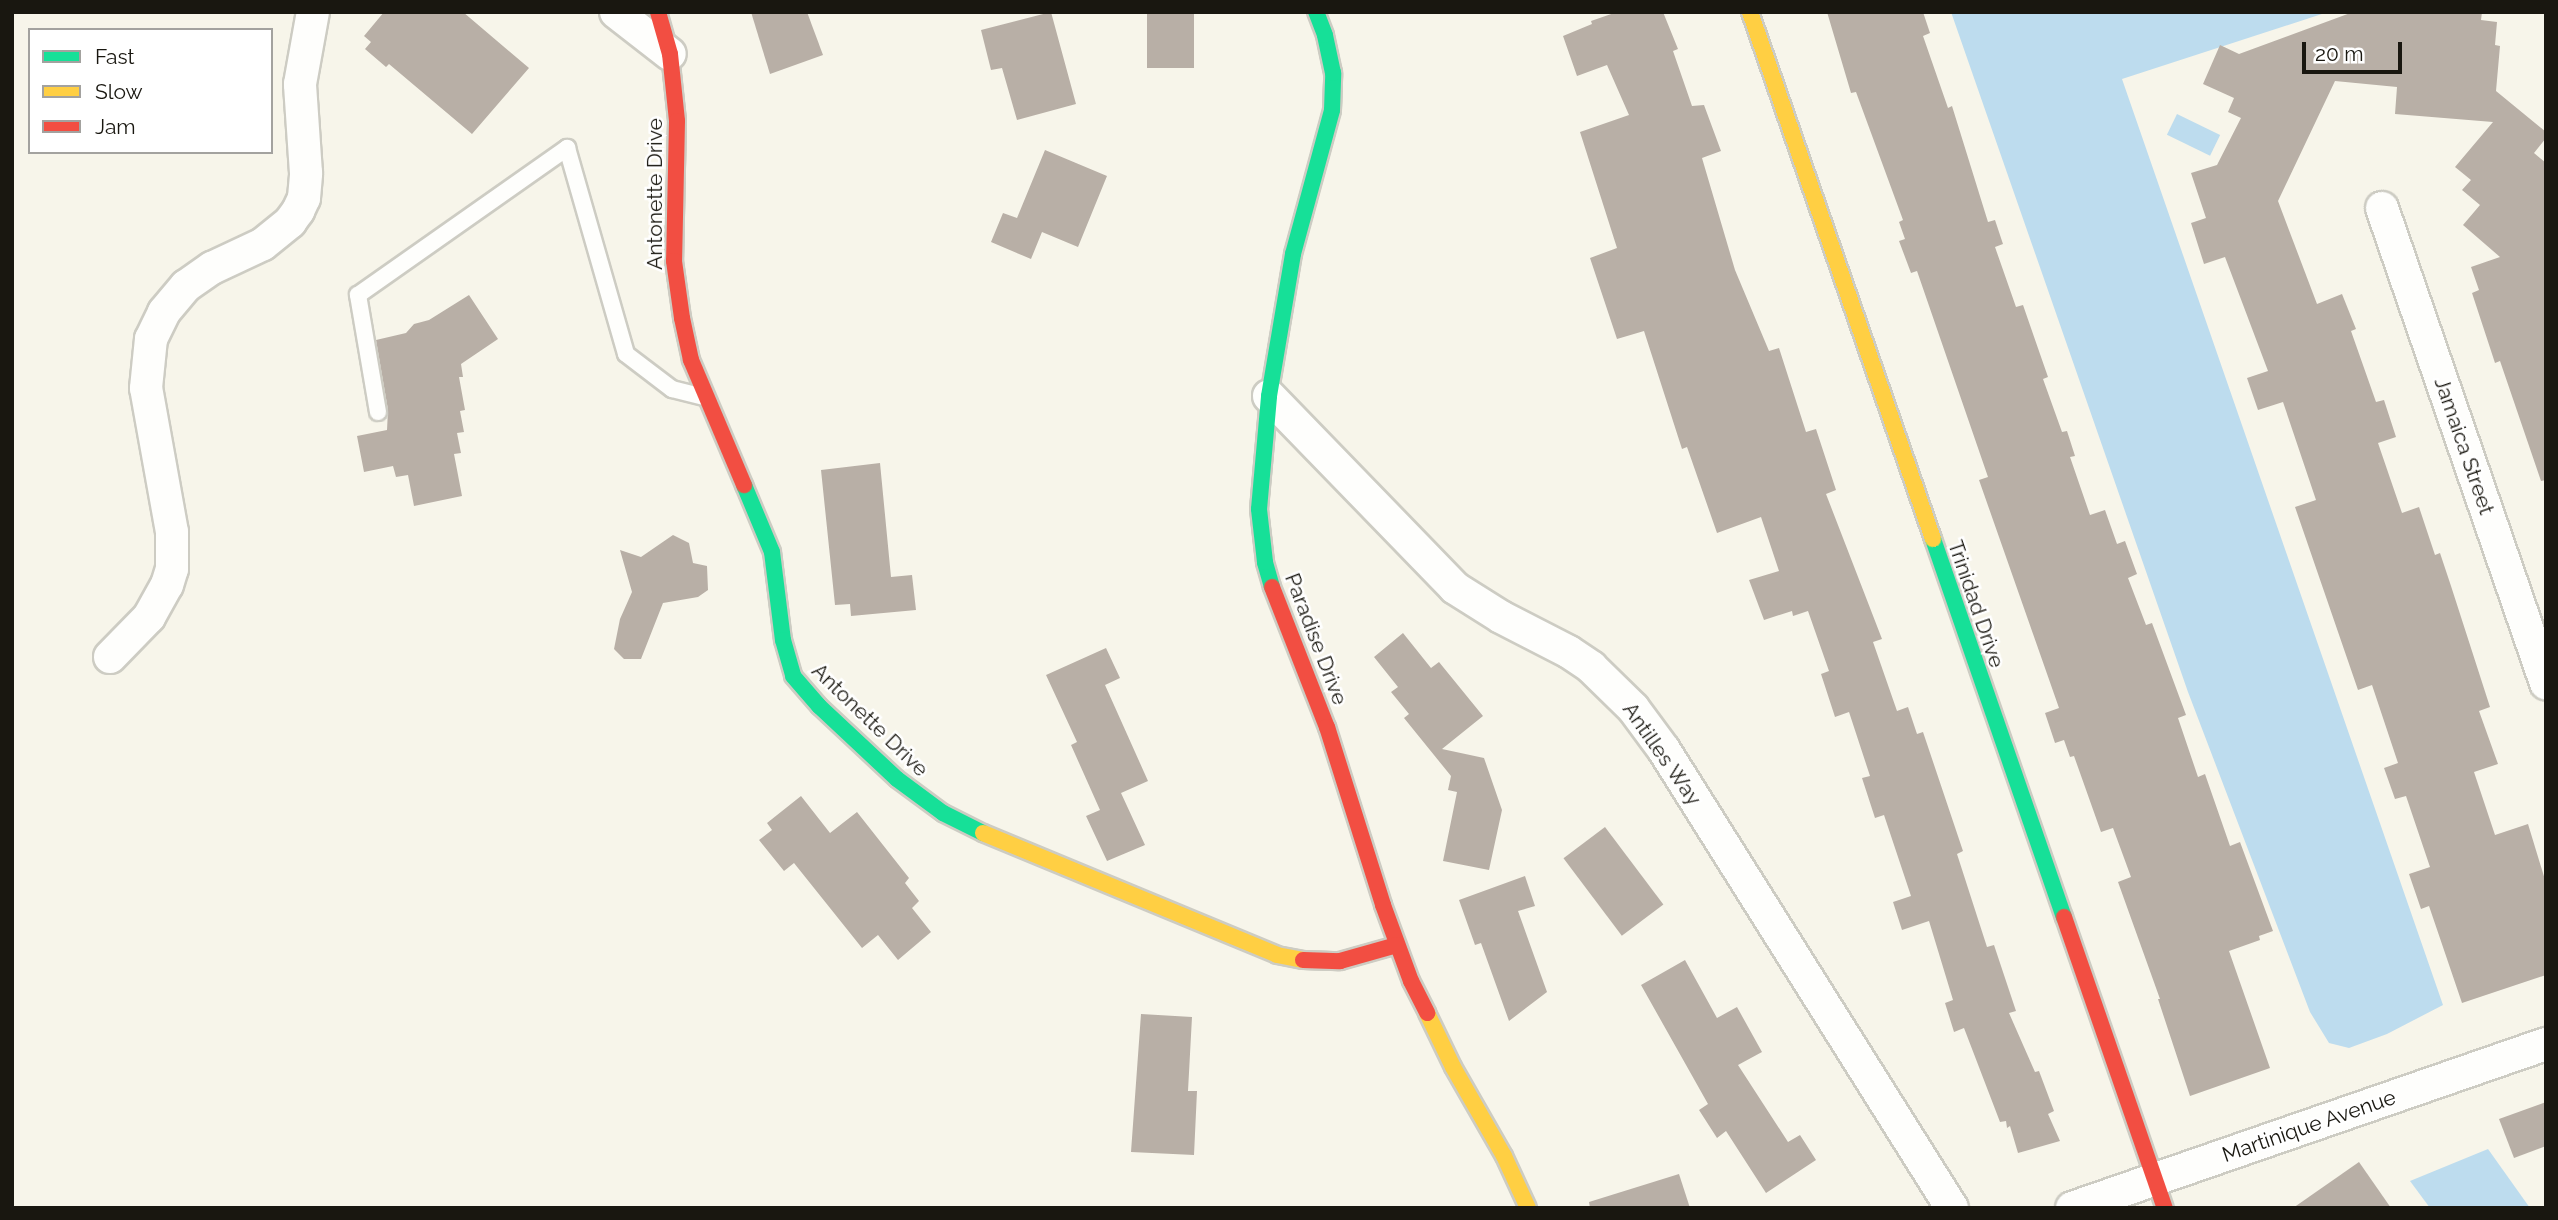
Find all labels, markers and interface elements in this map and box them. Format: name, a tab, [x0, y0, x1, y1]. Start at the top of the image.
legend	[28, 28, 273, 154]
scale bar	[2306, 28, 2406, 72]
text: 20 m	[2315, 41, 2363, 66]
text: Fast	[95, 44, 135, 69]
text: Slow	[95, 79, 143, 104]
text: Jam	[95, 114, 136, 139]
street label: Antonette Drive	[642, 118, 668, 270]
street label: Jamaica Street	[2429, 374, 2499, 518]
street label: Trinidad Drive	[1942, 537, 2010, 671]
street label: Paradise Drive	[1279, 570, 1353, 708]
street label: Antonette Drive	[807, 658, 933, 782]
street label: Antilles Way	[1617, 697, 1707, 811]
street label: Martinique Avenue	[2219, 1084, 2399, 1168]

